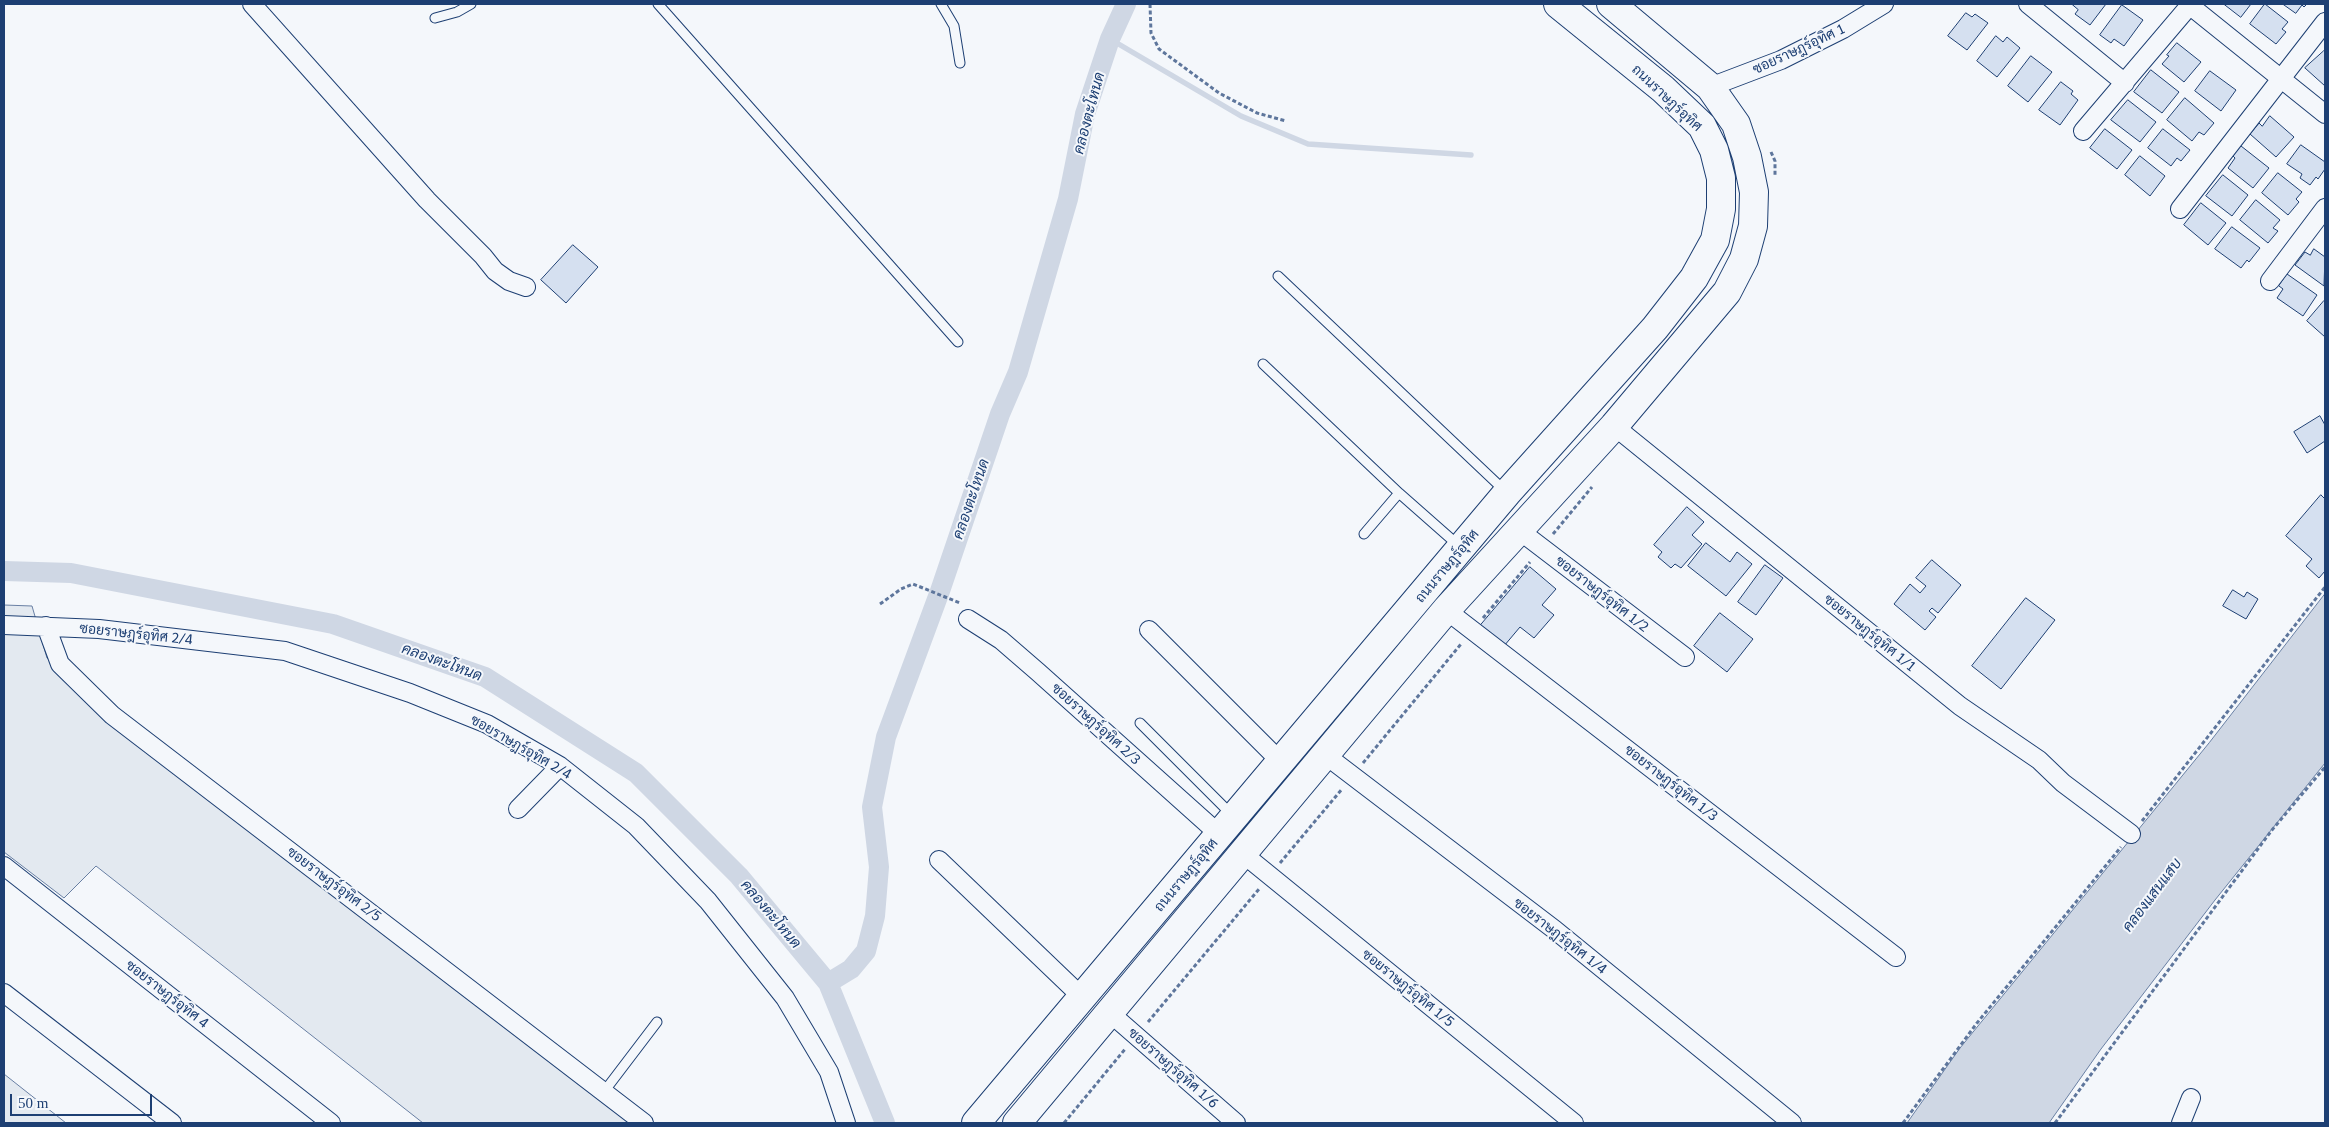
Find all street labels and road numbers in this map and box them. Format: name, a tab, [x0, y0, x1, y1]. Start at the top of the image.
street label: ซอยราษฎร์อุทิศ 1	[1750, 20, 1848, 78]
street label: ถนนราษฎร์อุทิศ	[1628, 61, 1706, 135]
street label: ถนนราษฎร์อุทิศ	[1412, 526, 1482, 606]
street label: ซอยราษฎร์อุทิศ 1/2	[1552, 552, 1652, 636]
street label: ซอยราษฎร์อุทิศ 1/1	[1821, 591, 1919, 675]
street label: ซอยราษฎร์อุทิศ 2/4	[79, 620, 193, 648]
street label: ซอยราษฎร์อุทิศ 2/3	[1048, 680, 1144, 768]
street label: ซอยราษฎร์อุทิศ 2/4	[468, 711, 574, 783]
street label: ซอยราษฎร์อุทิศ 1/3	[1621, 741, 1721, 825]
street label: ถนนราษฎร์อุทิศ	[1151, 835, 1221, 915]
street label: ซอยราษฎร์อุทิศ 2/5	[284, 843, 384, 925]
street label: ซอยราษฎร์อุทิศ 1/4	[1510, 894, 1610, 978]
street label: ซอยราษฎร์อุทิศ 1/5	[1359, 946, 1457, 1030]
street label: ซอยราษฎร์อุทิศ 4	[122, 957, 212, 1031]
street label: ซอยราษฎร์อุทิศ 1/6	[1125, 1024, 1221, 1112]

